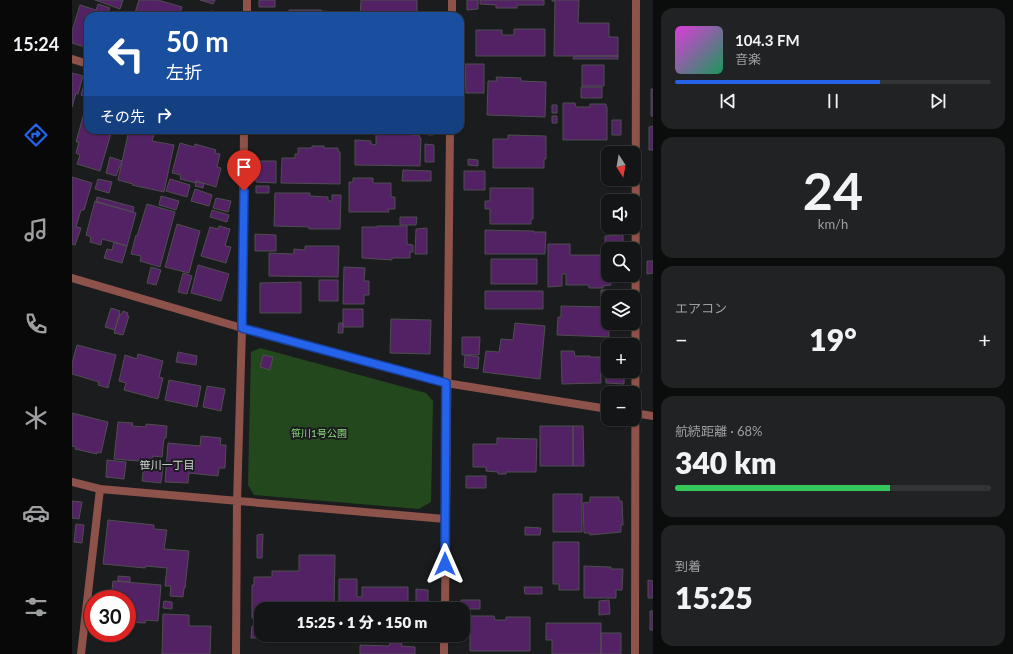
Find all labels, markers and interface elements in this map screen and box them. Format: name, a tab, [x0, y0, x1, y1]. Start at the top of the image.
text: 50 m	[166, 24, 229, 58]
icon: left	[100, 28, 152, 80]
text: 104.3 FM	[735, 31, 800, 49]
text: 15:24	[13, 33, 59, 55]
text: 音楽	[735, 51, 761, 67]
text: 左折	[166, 61, 202, 83]
icon: previous	[717, 90, 739, 112]
icon: pause	[822, 90, 844, 112]
icon: next	[927, 90, 949, 112]
icon: right	[153, 104, 175, 126]
text: その先	[100, 107, 145, 125]
icon: directions	[22, 121, 50, 149]
north arrow	[601, 146, 641, 186]
map controls	[601, 146, 641, 426]
pin	[227, 150, 261, 191]
icon: arrive	[233, 156, 255, 178]
text: 24	[803, 159, 863, 221]
button: sound	[601, 194, 641, 234]
icon: music	[22, 216, 50, 244]
text: km/h	[818, 216, 848, 232]
button: search	[601, 242, 641, 282]
button: layers	[601, 290, 641, 330]
text: エアコン	[675, 300, 727, 316]
icon: phone	[22, 310, 50, 338]
text: 19°	[809, 321, 857, 357]
text: −	[675, 326, 688, 353]
text: +	[978, 326, 991, 353]
button: +	[601, 338, 641, 378]
button: −	[601, 386, 641, 426]
icon: climate	[22, 404, 50, 432]
text: 航続距離 · 68%	[675, 423, 763, 439]
park label: 笹川1号公園	[291, 427, 347, 439]
text: 340 km	[675, 444, 776, 480]
district label: 笹川一丁目	[140, 458, 195, 471]
icon: car	[22, 499, 50, 527]
position arrow	[424, 543, 466, 585]
text: 到着	[675, 558, 701, 574]
text: 15:25	[675, 579, 753, 615]
speed limit sign: 30	[84, 590, 136, 642]
icon: filters	[22, 593, 50, 621]
text: 15:25 · 1 分 · 150 m	[297, 613, 427, 631]

